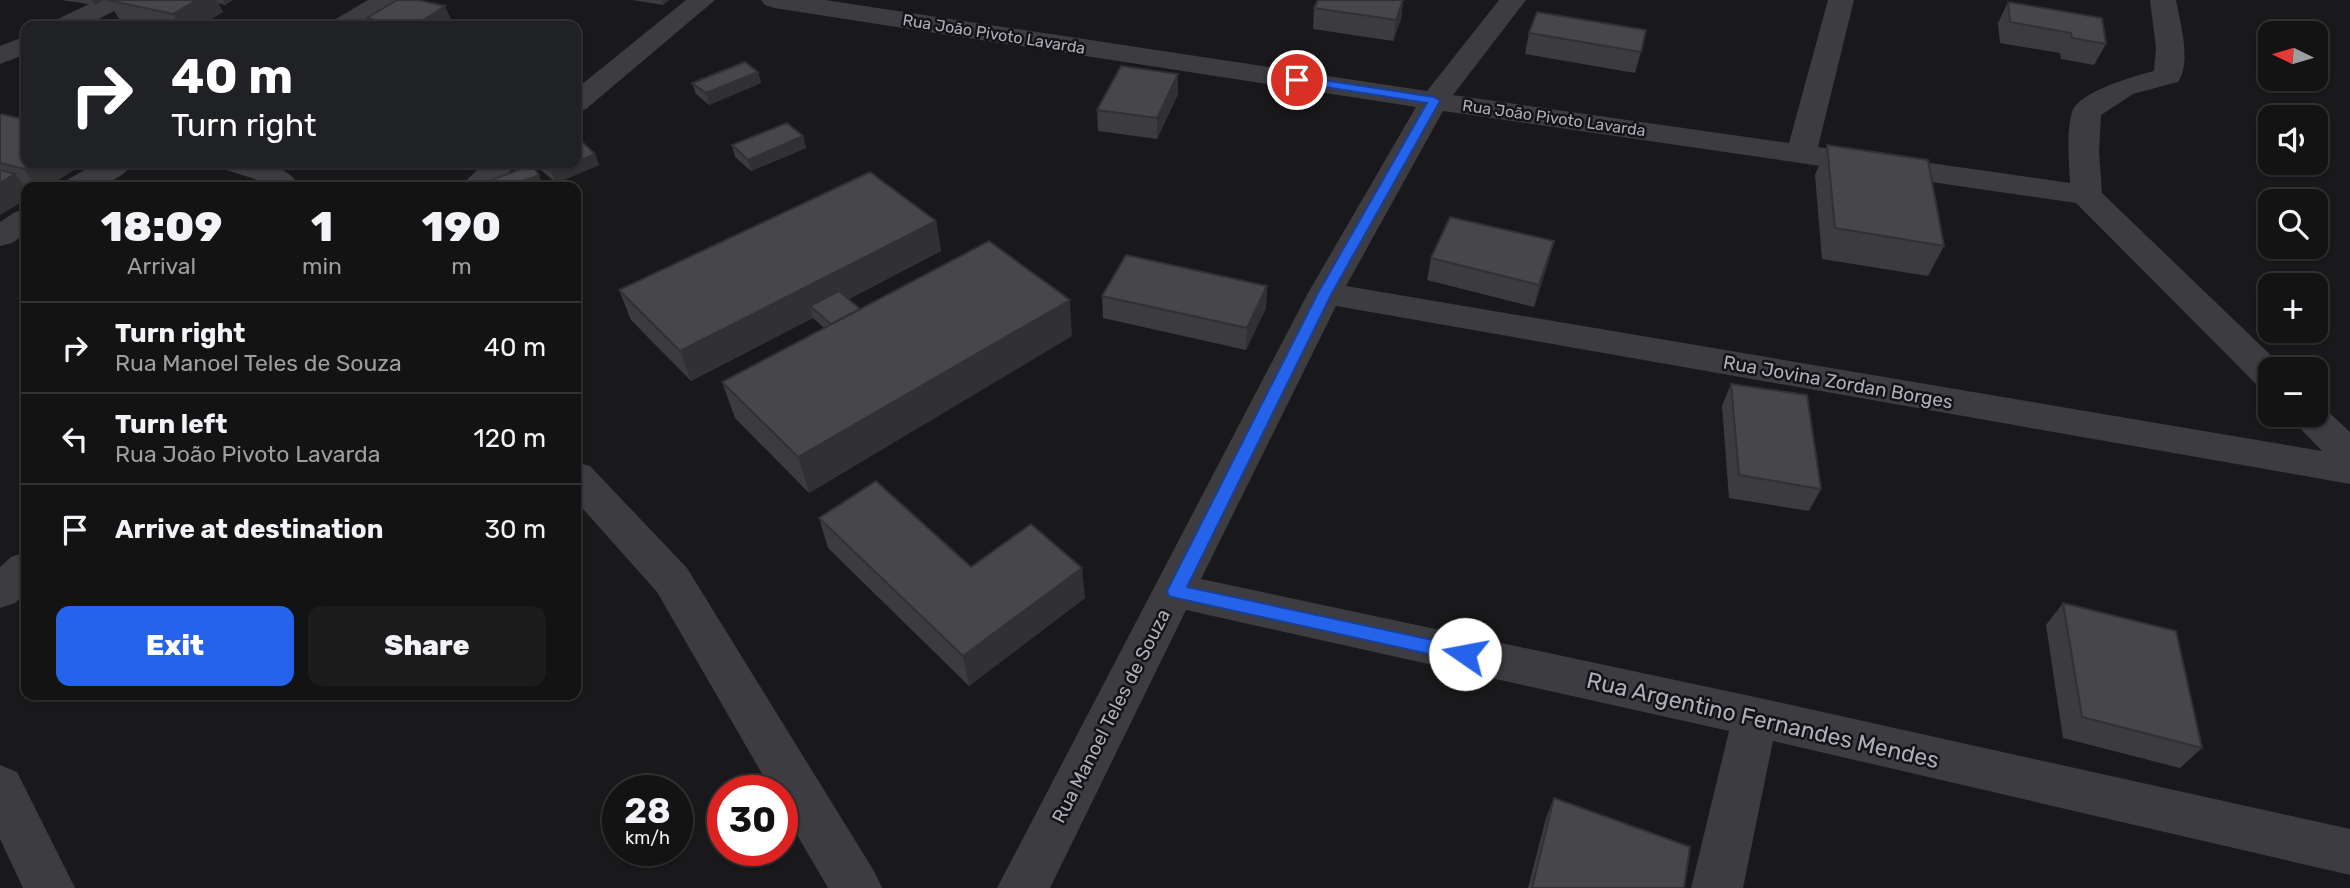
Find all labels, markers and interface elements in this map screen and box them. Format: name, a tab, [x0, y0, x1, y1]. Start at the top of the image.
street label: Rua João Pivoto Lavarda	[901, 10, 1087, 58]
north arrow	[2258, 21, 2328, 91]
map controls	[2258, 21, 2328, 427]
text: 40 m	[171, 47, 293, 105]
icon: right	[56, 49, 147, 140]
pin	[1267, 50, 1327, 110]
icon: arrive	[1278, 61, 1316, 99]
street label: Rua João Pivoto Lavarda	[1461, 96, 1647, 140]
button: sound	[2258, 105, 2328, 175]
text: Turn right	[171, 106, 316, 144]
button: search	[2258, 189, 2328, 259]
text: 18:09	[101, 202, 222, 252]
text: 1	[311, 202, 333, 252]
text: 190	[422, 202, 501, 252]
text: Arrival	[127, 252, 196, 280]
text: min	[302, 252, 342, 280]
text: m	[451, 252, 472, 280]
button: +	[2258, 273, 2328, 343]
text: Turn right	[115, 318, 245, 349]
icon: right	[56, 329, 94, 367]
text: 40 m	[484, 332, 546, 363]
text: Rua Manoel Teles de Souza	[115, 349, 402, 377]
street label: Rua Jovina Zordan Borges	[1721, 350, 1955, 414]
button: −	[2258, 357, 2328, 427]
text: Turn left	[115, 409, 227, 440]
icon: left	[56, 420, 94, 458]
text: 120 m	[474, 423, 546, 454]
text: Rua João Pivoto Lavarda	[115, 440, 380, 468]
icon: arrive	[56, 511, 94, 549]
text: Arrive at destination	[115, 514, 383, 545]
text: 30 m	[484, 514, 546, 545]
street label: Rua Manoel Teles de Souza	[1047, 605, 1175, 827]
button: Exit	[56, 606, 294, 686]
button: Share	[308, 606, 546, 686]
position arrow	[1428, 617, 1502, 691]
street label: Rua Argentino Fernandes Mendes	[1584, 666, 1942, 774]
speed limit sign: 30	[707, 775, 798, 866]
text: 28	[624, 790, 671, 832]
text: km/h	[625, 827, 670, 849]

